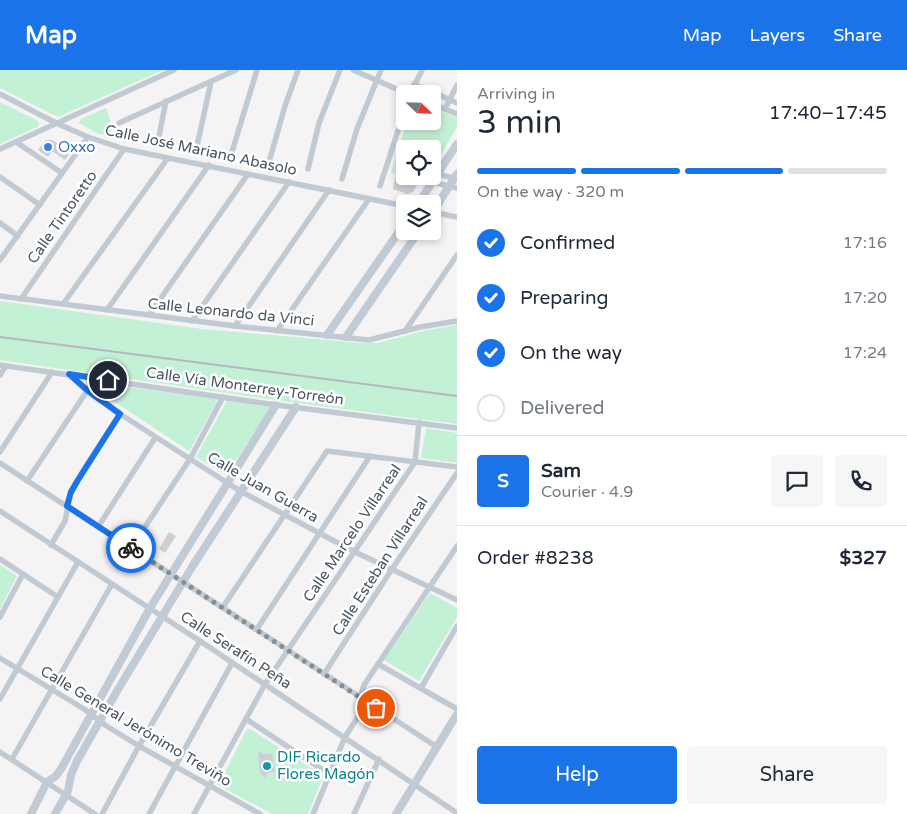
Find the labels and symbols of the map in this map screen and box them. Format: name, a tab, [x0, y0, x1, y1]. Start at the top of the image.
north arrow	[396, 85, 441, 130]
street label: Calle José Mariano Abasolo	[103, 121, 299, 179]
place label: Oxxo	[58, 138, 95, 156]
marker: Oxxo	[42, 141, 54, 153]
street label: Calle Tintoretto	[23, 167, 101, 267]
street label: Calle Leonardo da Vinci	[147, 294, 315, 330]
pin	[87, 359, 129, 401]
street label: Calle Vía Monterrey-Torreón	[145, 363, 345, 409]
street label: Calle Juan Guerra	[204, 448, 322, 526]
street label: Calle Marcelo Villarreal	[299, 461, 405, 605]
street label: Calle Esteban Villarreal	[328, 493, 432, 639]
courier	[106, 523, 156, 573]
street label: Calle Serafín Peña	[177, 607, 295, 693]
street label: Calle General Jerónimo Treviño	[37, 662, 235, 790]
pin	[355, 687, 397, 729]
place label: DIF Ricardo Flores Magón	[277, 748, 375, 783]
marker: DIF Ricardo Flores Magón	[261, 760, 273, 772]

